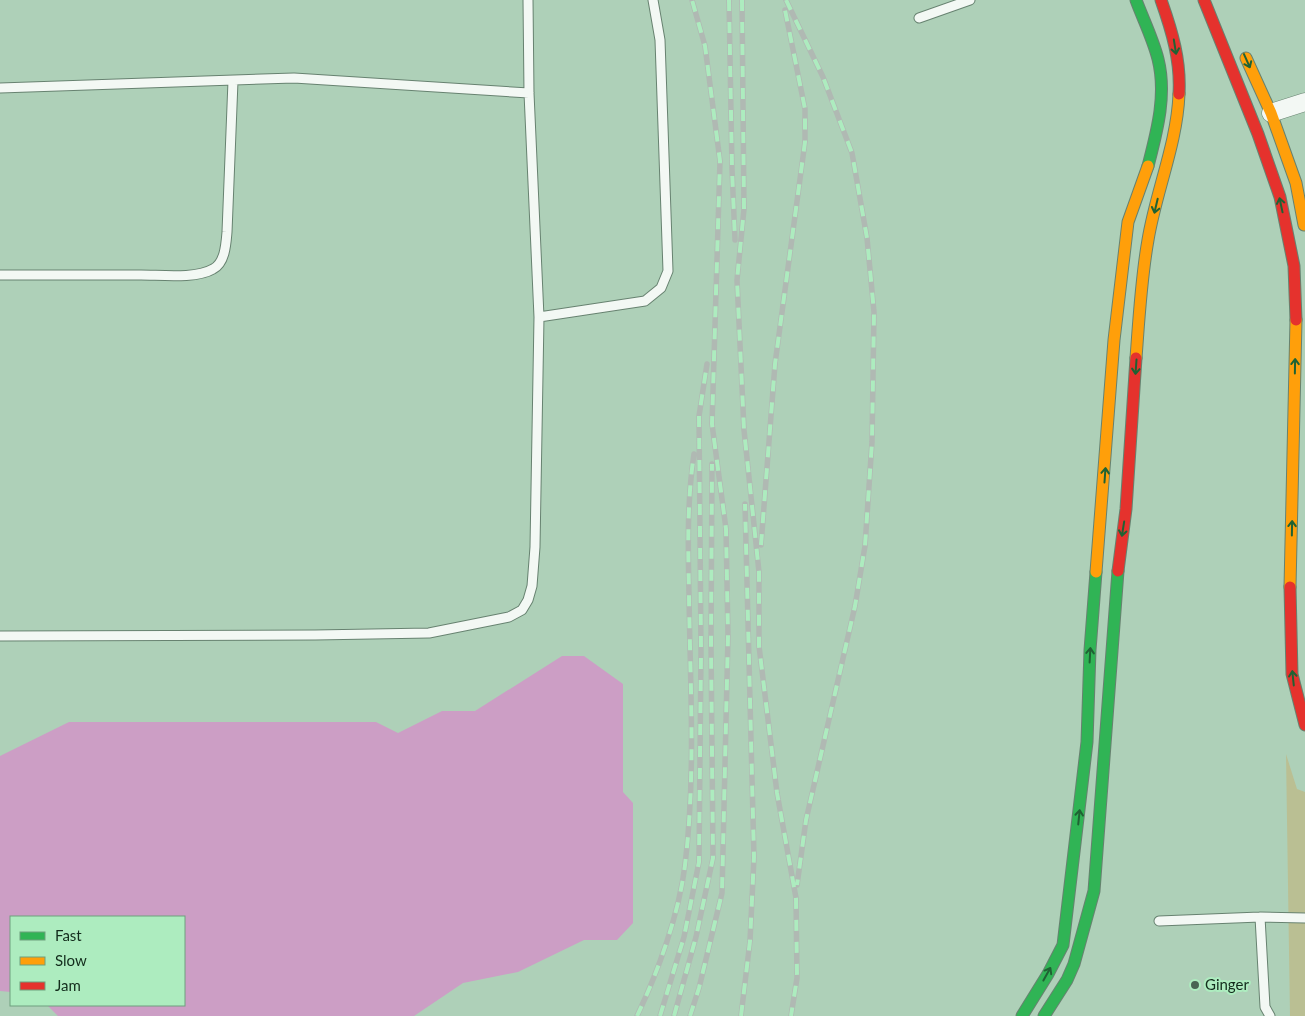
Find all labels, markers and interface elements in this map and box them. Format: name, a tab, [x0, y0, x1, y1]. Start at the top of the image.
one-way arrow	[1170, 38, 1180, 54]
one-way arrow	[1243, 53, 1253, 68]
one-way arrow	[1151, 197, 1160, 213]
one-way arrow	[1276, 197, 1285, 213]
one-way arrow	[1290, 358, 1300, 374]
one-way arrow	[1131, 359, 1141, 375]
one-way arrow	[1100, 467, 1109, 483]
one-way arrow	[1117, 520, 1127, 536]
one-way arrow	[1287, 521, 1297, 537]
one-way arrow	[1086, 647, 1095, 663]
one-way arrow	[1288, 670, 1298, 686]
one-way arrow	[1074, 809, 1084, 825]
legend	[10, 916, 185, 1006]
text: Fast	[55, 926, 82, 944]
text: Slow	[55, 951, 87, 969]
one-way arrow	[1042, 967, 1052, 982]
place label: Ginger	[1205, 975, 1249, 993]
text: Jam	[55, 976, 81, 994]
marker: Ginger	[1189, 979, 1201, 991]

